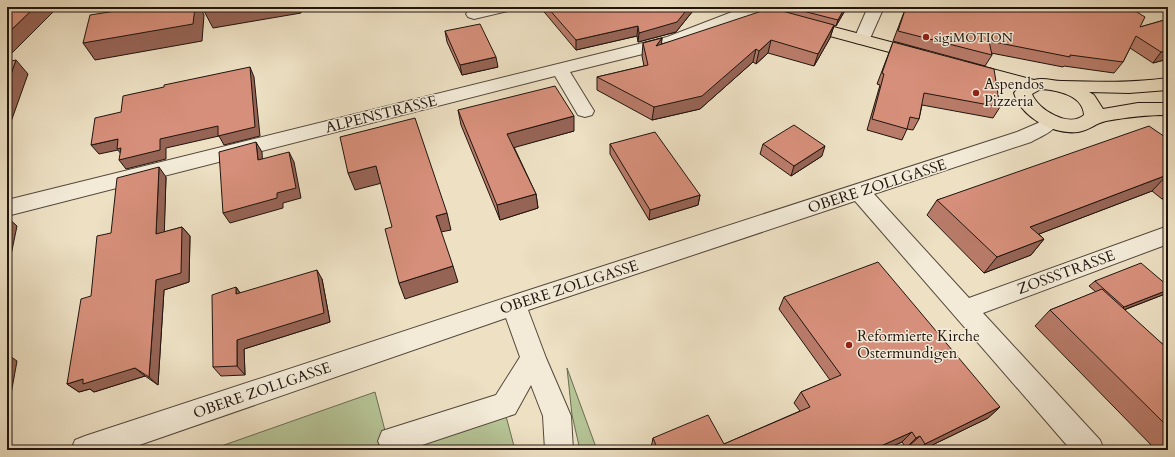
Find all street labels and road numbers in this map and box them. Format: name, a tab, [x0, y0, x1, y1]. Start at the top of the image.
street label: ALPENSTRASSE	[323, 90, 439, 138]
street label: OBERE ZOLLGASSE	[805, 154, 949, 218]
street label: ZOSSSTRASSE	[1014, 245, 1118, 299]
street label: OBERE ZOLLGASSE	[497, 255, 641, 319]
street label: OBERE ZOLLGASSE	[190, 357, 334, 423]

